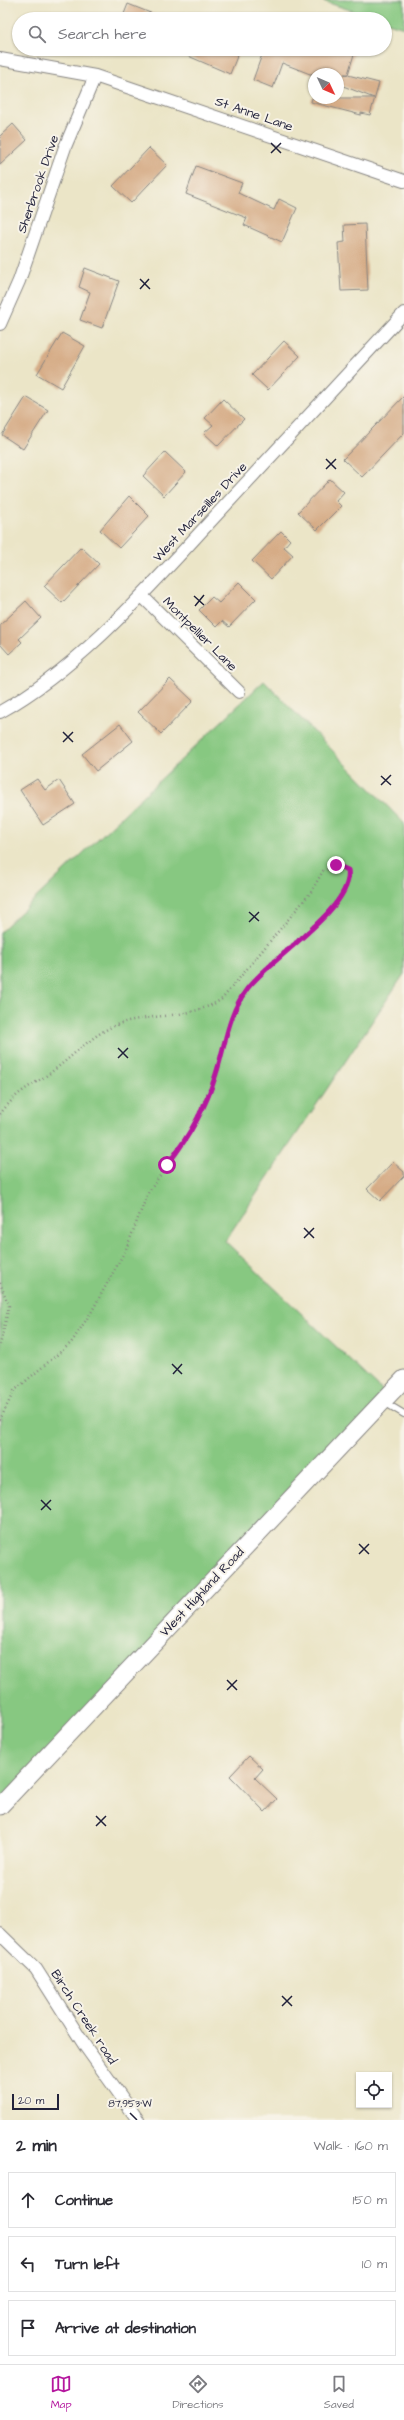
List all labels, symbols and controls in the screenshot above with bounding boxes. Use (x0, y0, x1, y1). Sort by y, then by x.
search box (12, 12, 392, 56)
icon: search (26, 23, 48, 45)
text: Search here (58, 24, 147, 45)
north arrow (308, 68, 344, 104)
street label: St Anne Lane (213, 92, 295, 136)
street label: Sherbrook Drive (13, 133, 63, 235)
street label: West Marseilles Drive (149, 458, 251, 566)
street label: Montpellier Lane (159, 593, 241, 675)
route end (327, 856, 345, 874)
route start (158, 1156, 176, 1174)
street label: West Highland Road (156, 1543, 249, 1641)
street label: Birch Creek road (47, 1966, 122, 2068)
map controls (356, 2072, 392, 2108)
button: locate (356, 2072, 392, 2108)
scale bar (12, 2092, 59, 2111)
text: 20 m (18, 2093, 44, 2108)
text: 87.953°W (108, 2097, 152, 2111)
text: 2 min (16, 2134, 57, 2158)
text: Walk · 160 m (314, 2137, 388, 2155)
icon: ahead (17, 2189, 39, 2211)
text: Continue (55, 2190, 113, 2211)
text: 150 m (353, 2191, 387, 2209)
icon: left (17, 2253, 39, 2275)
text: Turn left (55, 2254, 119, 2275)
text: 10 m (362, 2255, 387, 2273)
icon: arrive (17, 2317, 39, 2339)
text: Arrive at destination (55, 2318, 196, 2339)
tab: Map (50, 2373, 72, 2412)
tab: Directions (172, 2373, 224, 2412)
tab: Saved (324, 2373, 354, 2412)

